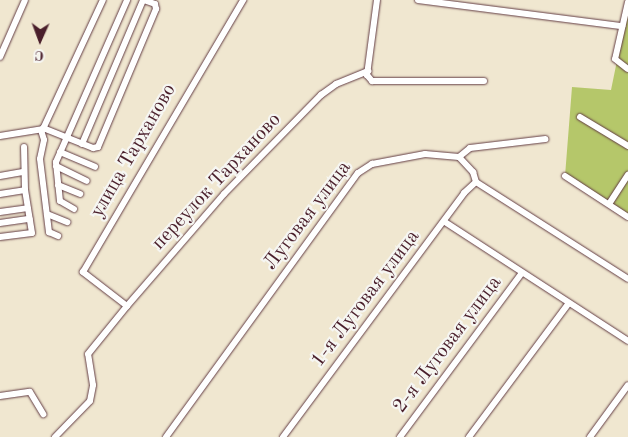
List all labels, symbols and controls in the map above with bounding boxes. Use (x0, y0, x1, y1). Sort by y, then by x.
north arrow (15, 15, 65, 65)
text: С (35, 48, 44, 62)
street label: улица Тарханово (86, 80, 182, 222)
street label: переулок Тарханово (147, 109, 287, 255)
street label: Луговая улица (259, 157, 357, 275)
street label: 1-я Луговая улица (307, 226, 425, 372)
street label: 2-я Луговая улица (389, 272, 507, 418)

